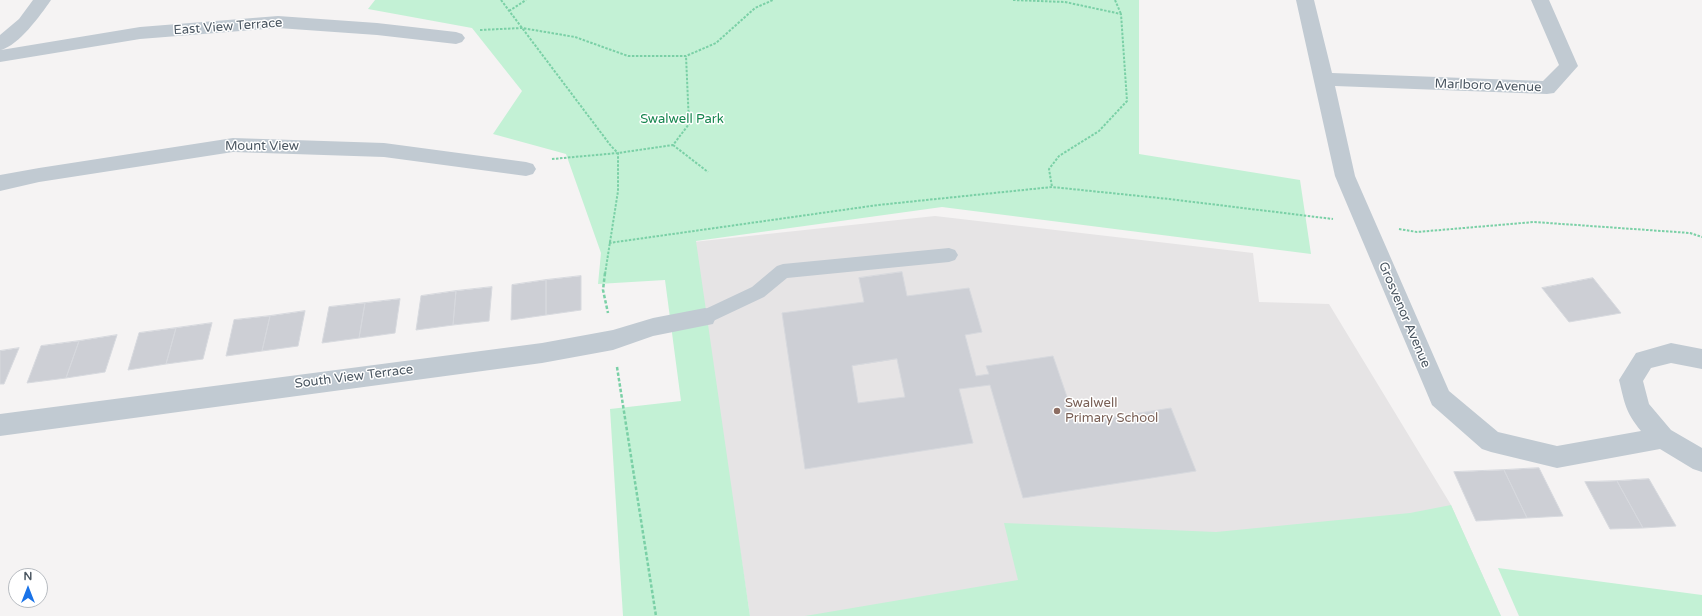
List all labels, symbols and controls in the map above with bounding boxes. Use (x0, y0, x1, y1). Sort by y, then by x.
street label: East View Terrace (173, 15, 283, 39)
street label: Marlboro Avenue (1434, 76, 1542, 96)
park label: Swalwell Park (640, 112, 724, 128)
street label: Mount View (225, 139, 299, 155)
street label: Grosvenor Avenue (1375, 260, 1433, 370)
street label: South View Terrace (294, 362, 414, 392)
place label: Swalwell Primary School (1065, 396, 1158, 427)
marker: Swalwell Primary School (1052, 406, 1062, 416)
north arrow (8, 568, 48, 608)
text: N (24, 570, 32, 583)

